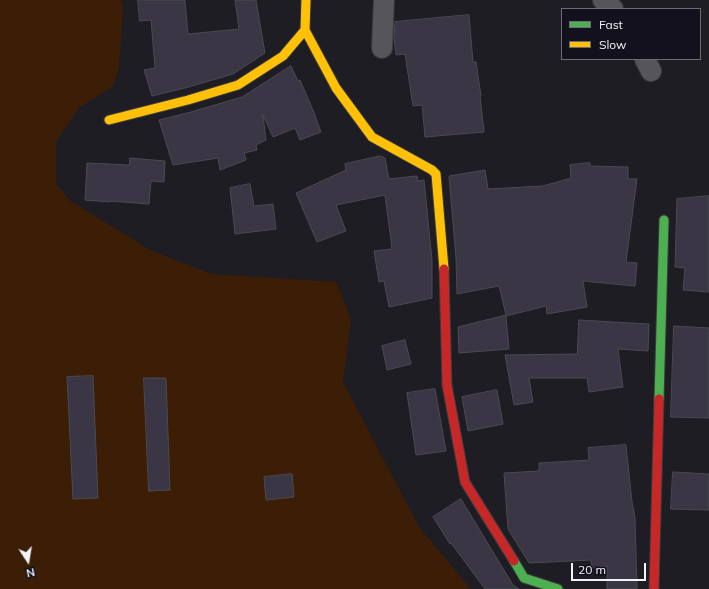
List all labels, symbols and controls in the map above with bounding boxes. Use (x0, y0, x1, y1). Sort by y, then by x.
legend (561, 8, 701, 60)
text: Fast (599, 17, 623, 32)
text: Slow (599, 37, 627, 52)
north arrow (8, 541, 48, 581)
scale bar (573, 555, 648, 581)
text: 20 m (578, 562, 606, 577)
text: N (25, 565, 36, 580)

